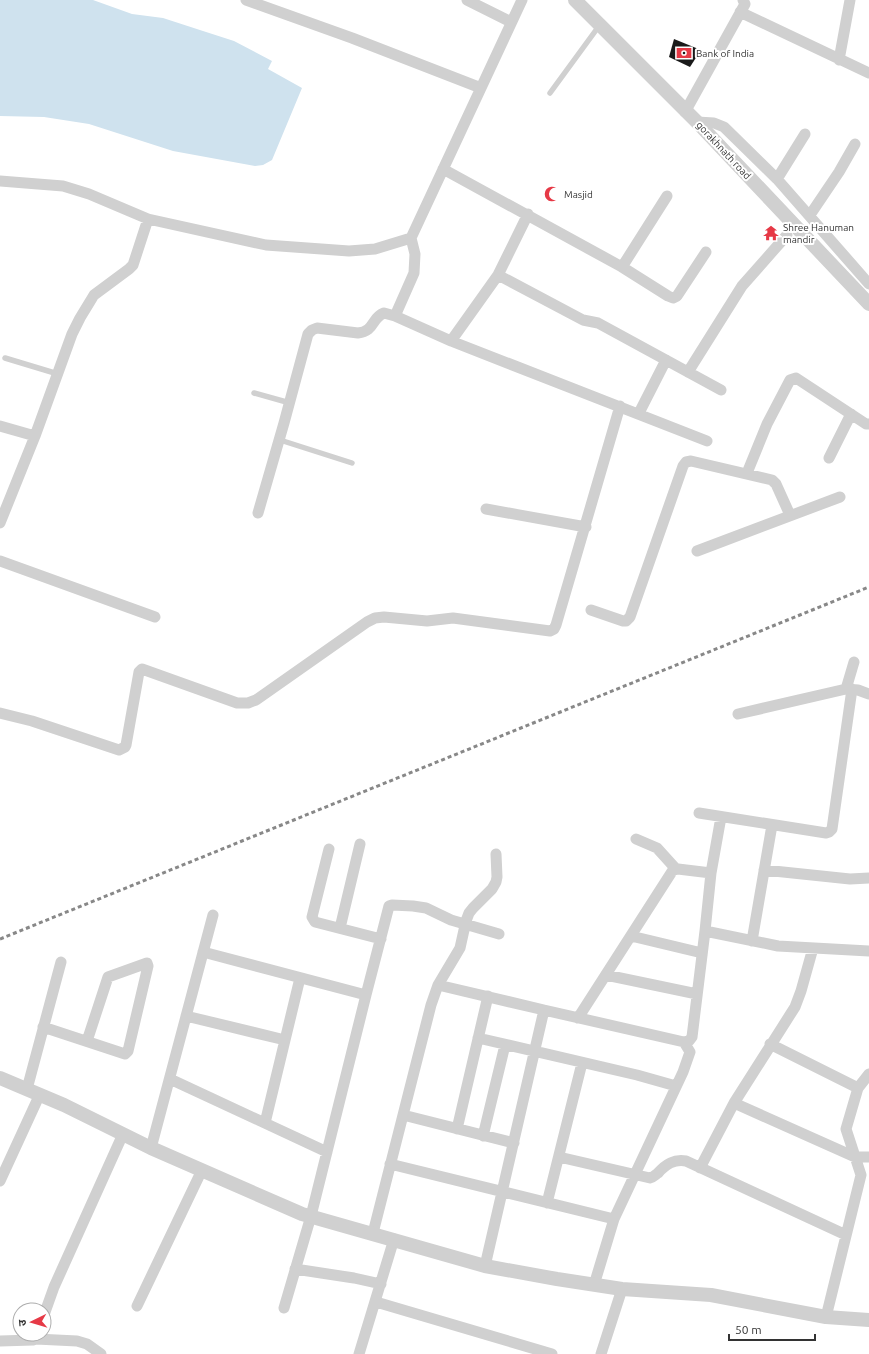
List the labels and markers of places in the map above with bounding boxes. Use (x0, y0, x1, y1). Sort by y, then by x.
bank icon: Bank of India (675, 44, 693, 62)
place label: Bank of India (696, 48, 754, 59)
mosque icon: Masjid (543, 185, 561, 203)
place label: Masjid (564, 189, 593, 200)
place label: Shree Hanuman mandir (783, 222, 854, 245)
temple icon: Shree Hanuman mandir (762, 224, 780, 242)

